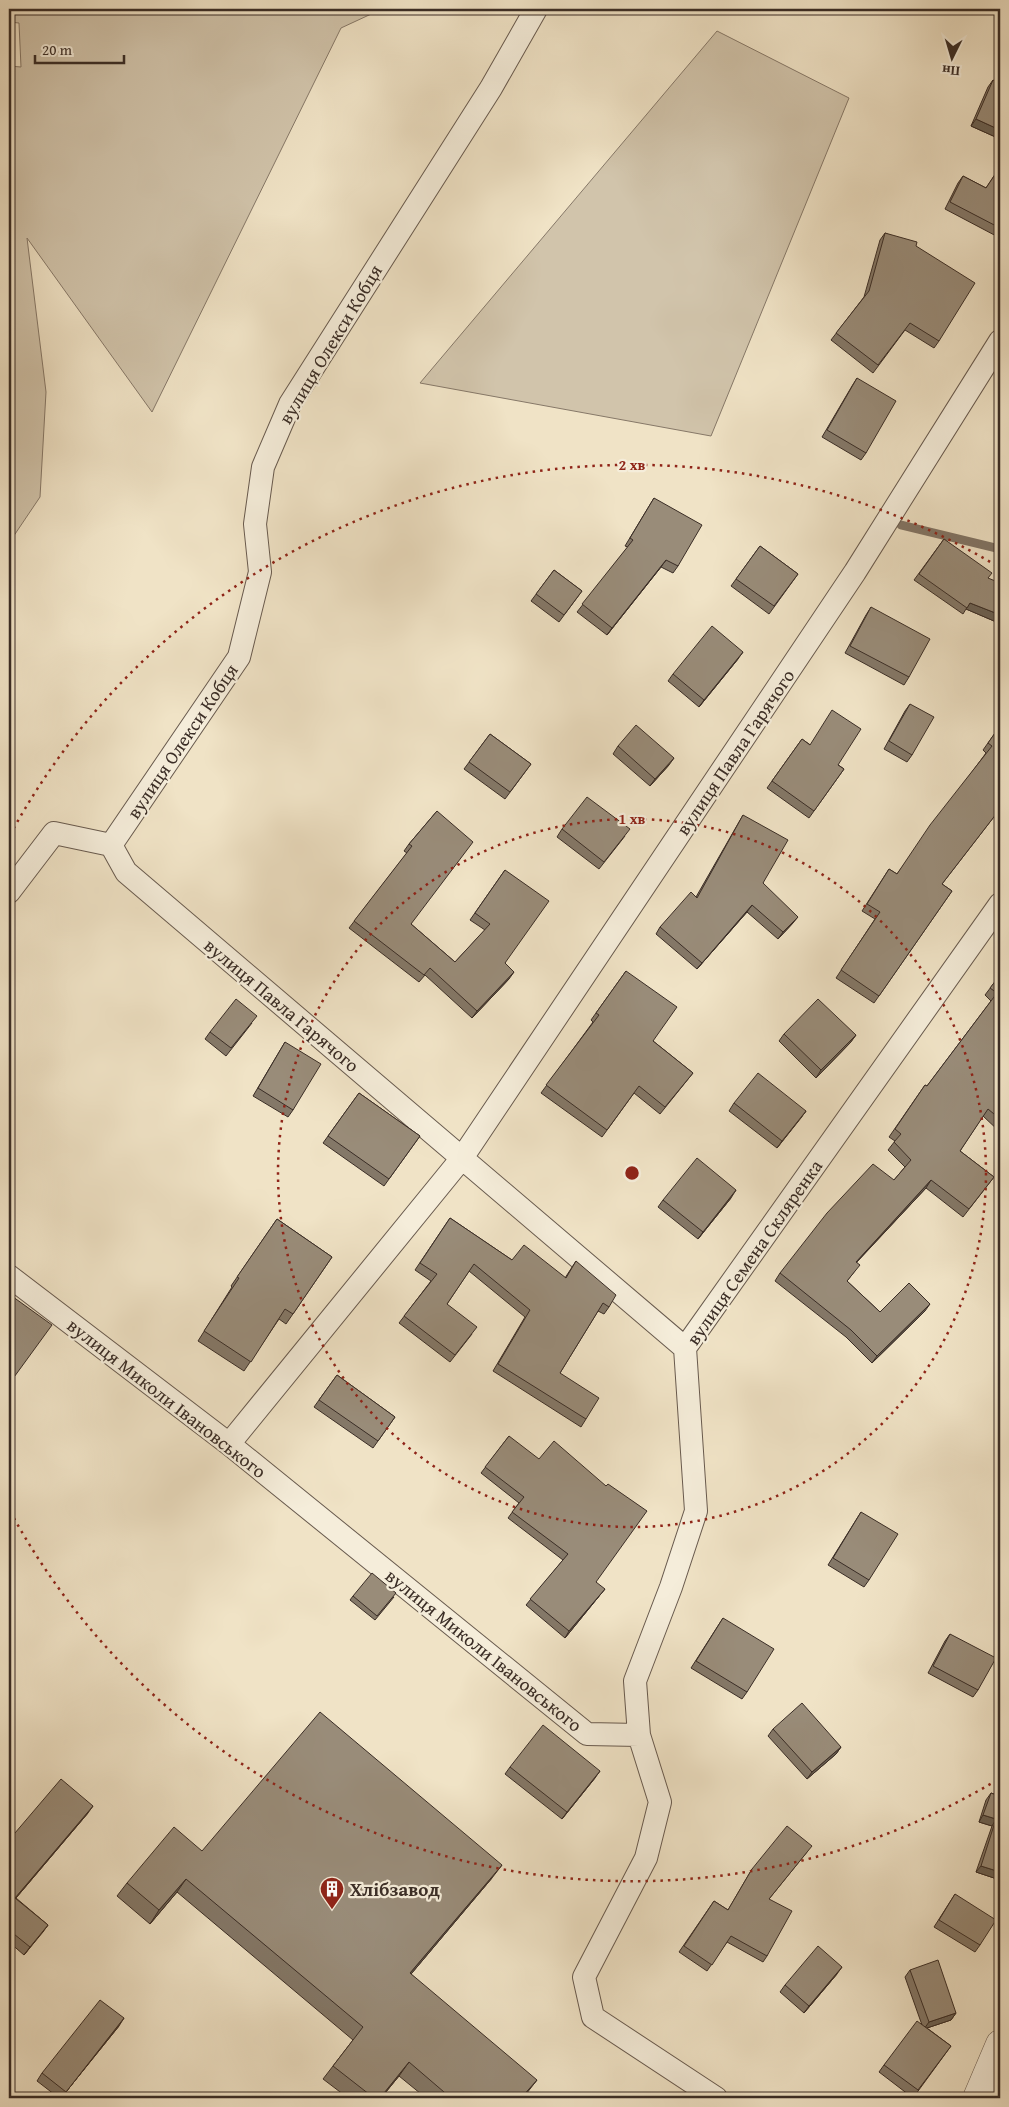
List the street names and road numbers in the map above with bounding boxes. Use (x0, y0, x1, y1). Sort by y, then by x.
street label: вулиця Олекси Кобця (271, 259, 389, 429)
street label: вулиця Олекси Кобця (120, 658, 245, 824)
street label: вулиця Павла Гарячого (669, 663, 801, 841)
street label: вулиця Павла Гарячого (198, 932, 366, 1078)
street label: вулиця Семена Скляренка (679, 1154, 829, 1350)
street label: вулиця Миколи Івановського (61, 1311, 273, 1485)
street label: вулиця Миколи Івановського (380, 1562, 588, 1738)

